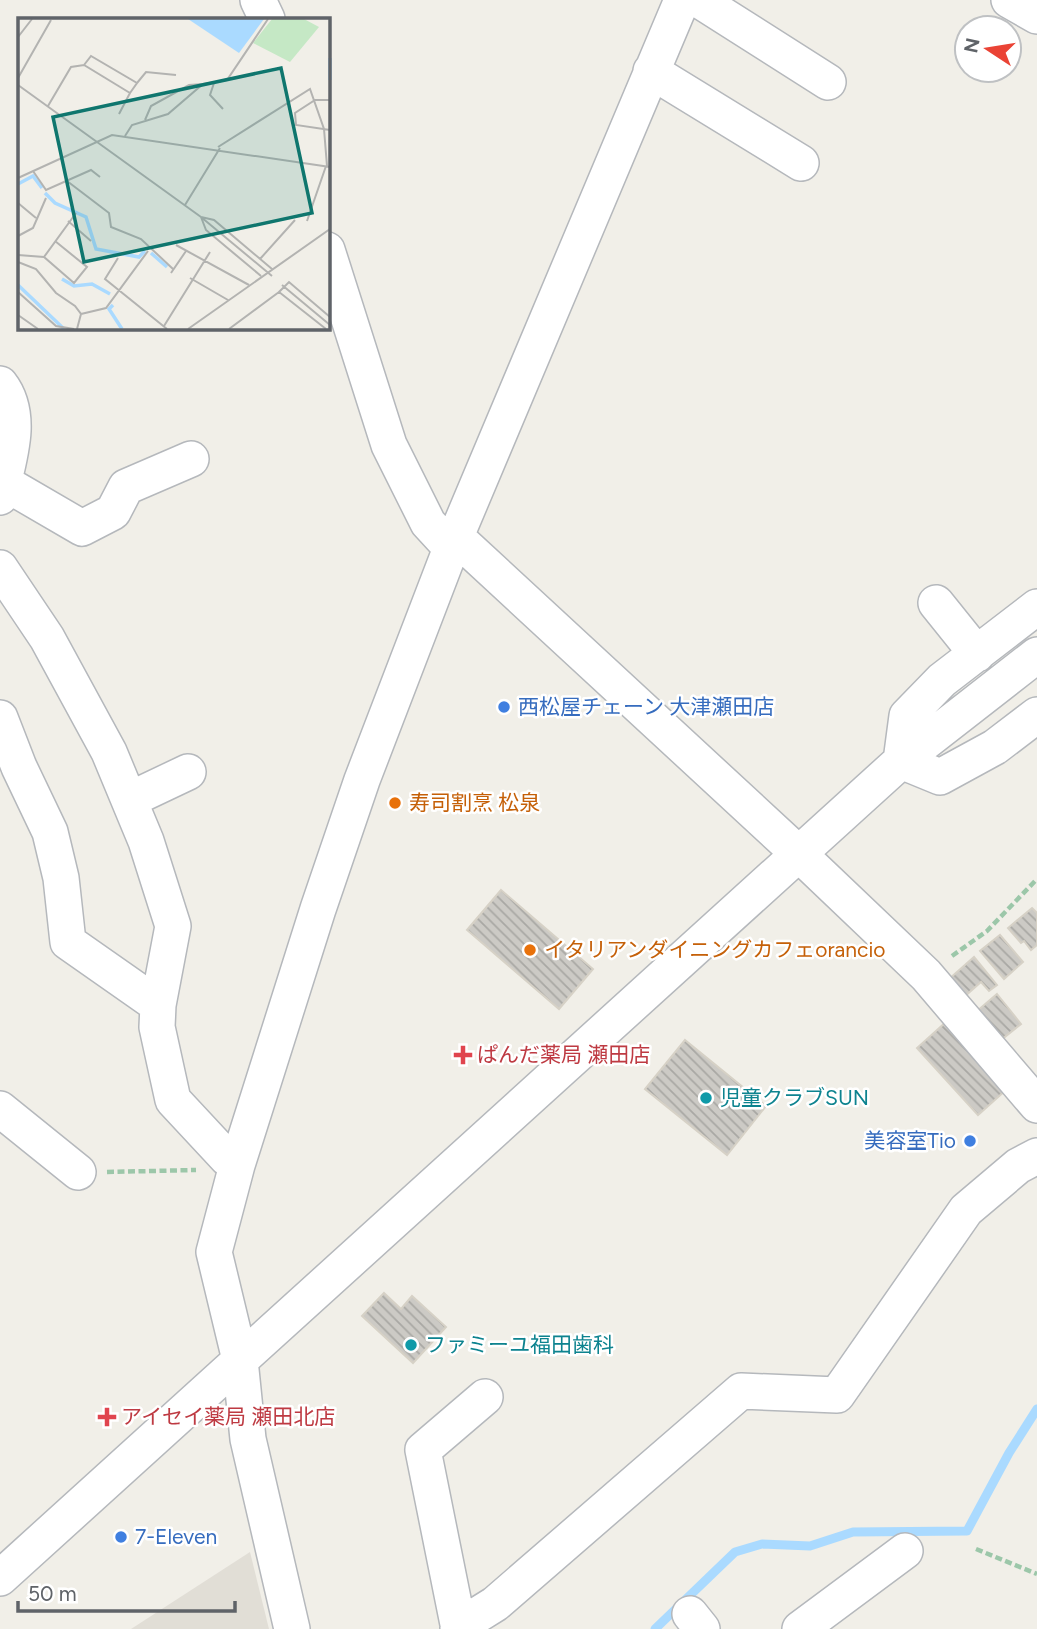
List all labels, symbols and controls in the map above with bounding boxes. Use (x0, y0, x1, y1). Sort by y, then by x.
north arrow (953, 14, 1023, 84)
inset map (18, 18, 329, 329)
text: N (959, 36, 985, 55)
place label: 西松屋チェーン 大津瀬田店 (518, 694, 774, 719)
marker: 西松屋チェーン 大津瀬田店 (496, 699, 512, 715)
place label: 寿司割烹 松泉 (409, 790, 540, 815)
marker: 寿司割烹 松泉 (387, 795, 403, 811)
place label: イタリアンダイニングカフェorancio (544, 937, 885, 962)
marker: イタリアンダイニングカフェorancio (522, 942, 538, 958)
place label: ぱんだ薬局 瀬田店 (477, 1042, 650, 1067)
marker: ぱんだ薬局 瀬田店 (455, 1047, 471, 1063)
place label: 児童クラブSUN (720, 1085, 869, 1110)
marker: 児童クラブSUN (698, 1090, 714, 1106)
place label: 美容室Tio (864, 1128, 956, 1153)
marker: 美容室Tio (962, 1133, 978, 1149)
place label: ファミーユ福田歯科 (425, 1332, 614, 1357)
marker: ファミーユ福田歯科 (403, 1337, 419, 1353)
place label: アイセイ薬局 瀬田北店 (121, 1404, 335, 1429)
marker: アイセイ薬局 瀬田北店 (99, 1409, 115, 1425)
place label: 7-Eleven (135, 1524, 217, 1549)
marker: 7-Eleven (113, 1529, 129, 1545)
scale bar (18, 1570, 234, 1614)
text: 50 m (28, 1581, 77, 1606)

